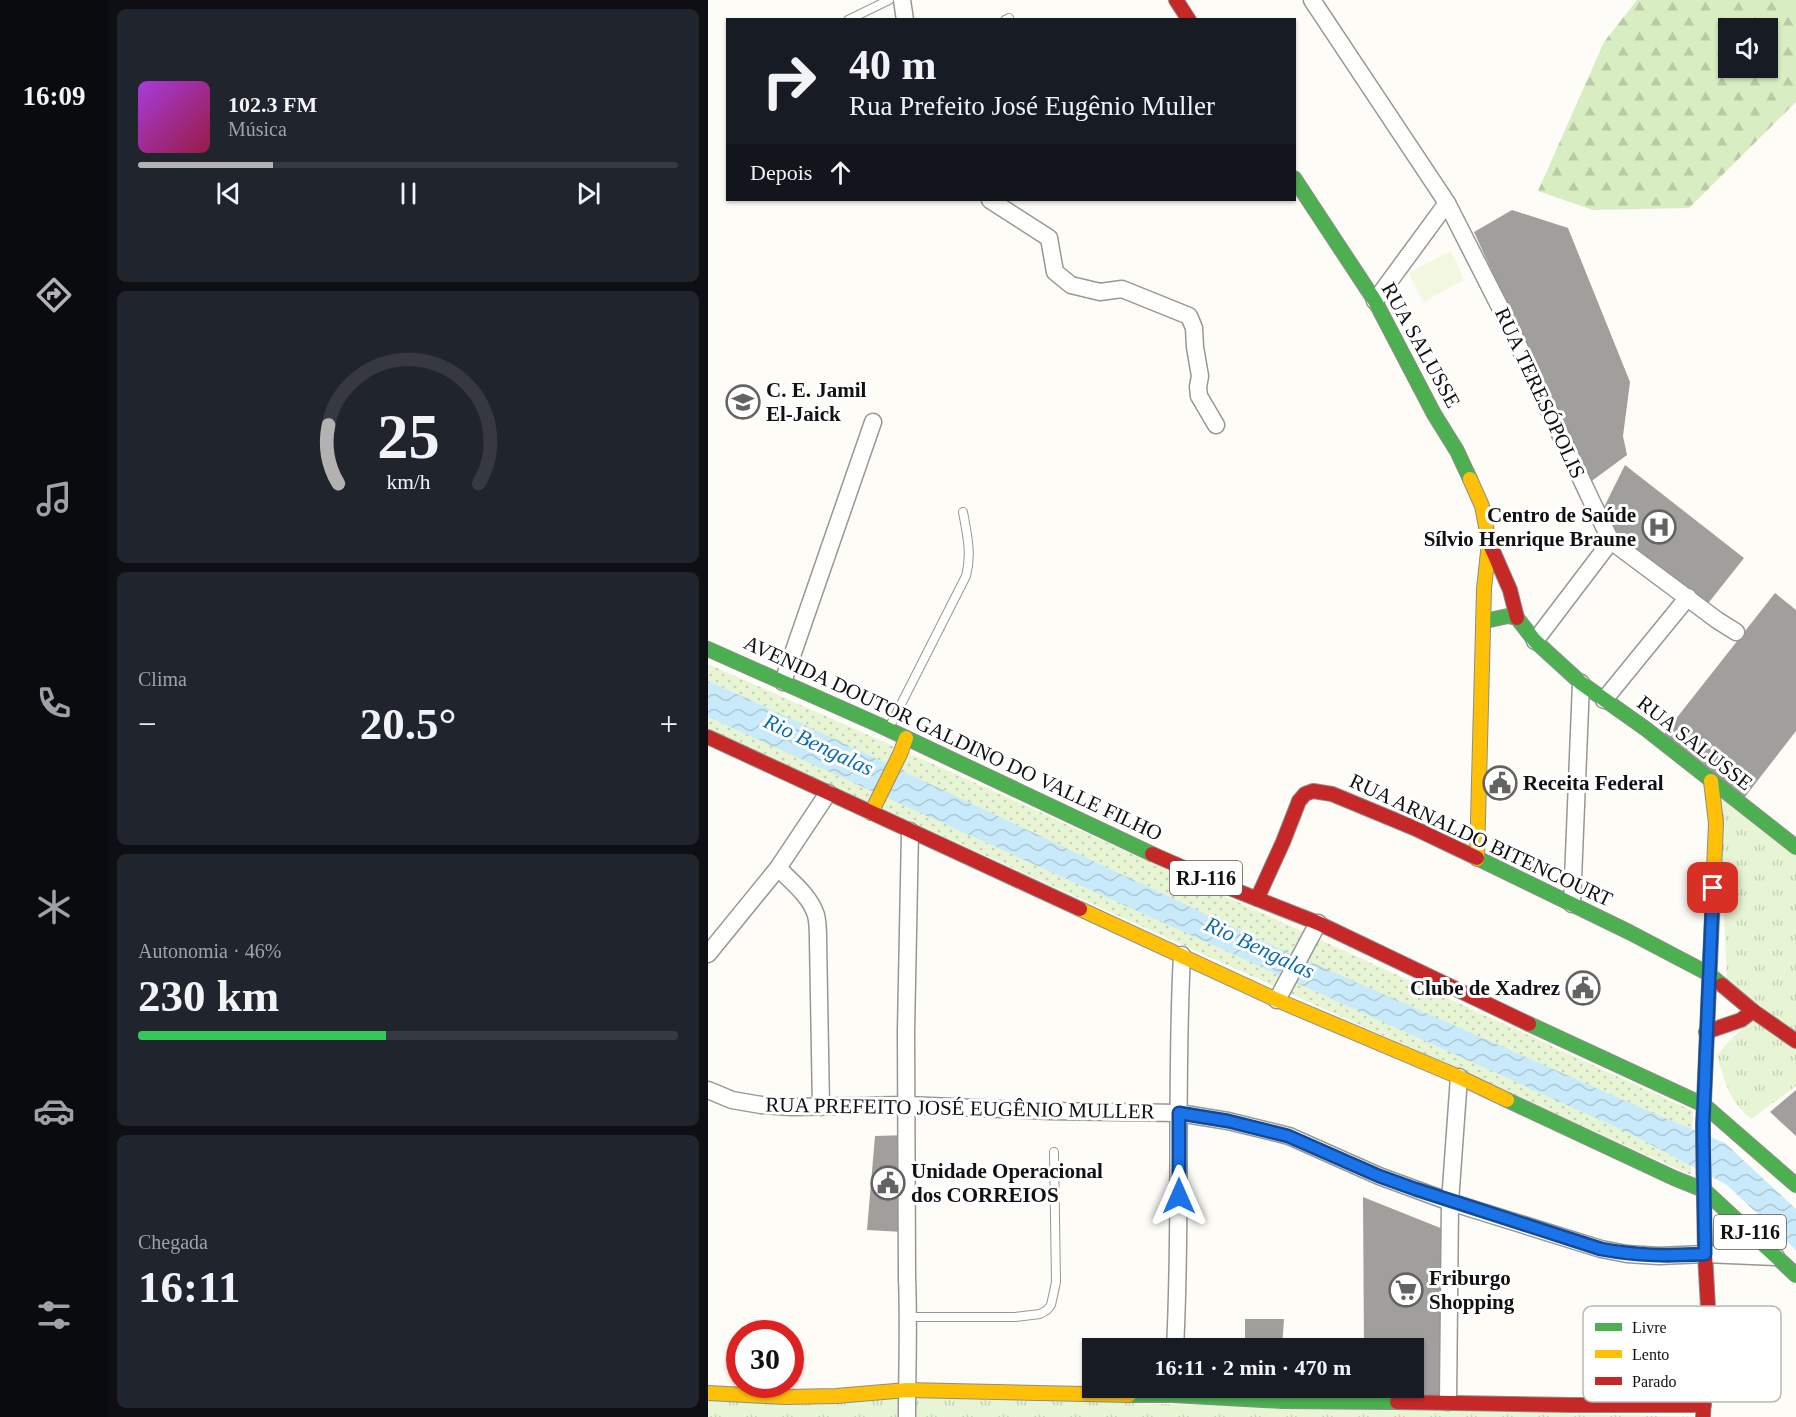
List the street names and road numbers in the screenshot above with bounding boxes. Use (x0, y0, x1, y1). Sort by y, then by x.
street label: RUA SALUSSE (1377, 278, 1465, 412)
street label: RUA TERESÓPOLIS (1490, 304, 1590, 482)
street label: AVENIDA DOUTOR GALDINO DO VALLE FILHO (740, 630, 1166, 846)
street label: RUA SALUSSE (1633, 691, 1757, 795)
street label: RUA ARNALDO BITENCOURT (1346, 768, 1616, 912)
road number: RJ-116 (1170, 861, 1242, 895)
street label: RUA PREFEITO JOSÉ EUGÊNIO MULLER (765, 1093, 1155, 1123)
road number: RJ-116 (1714, 1215, 1786, 1249)

